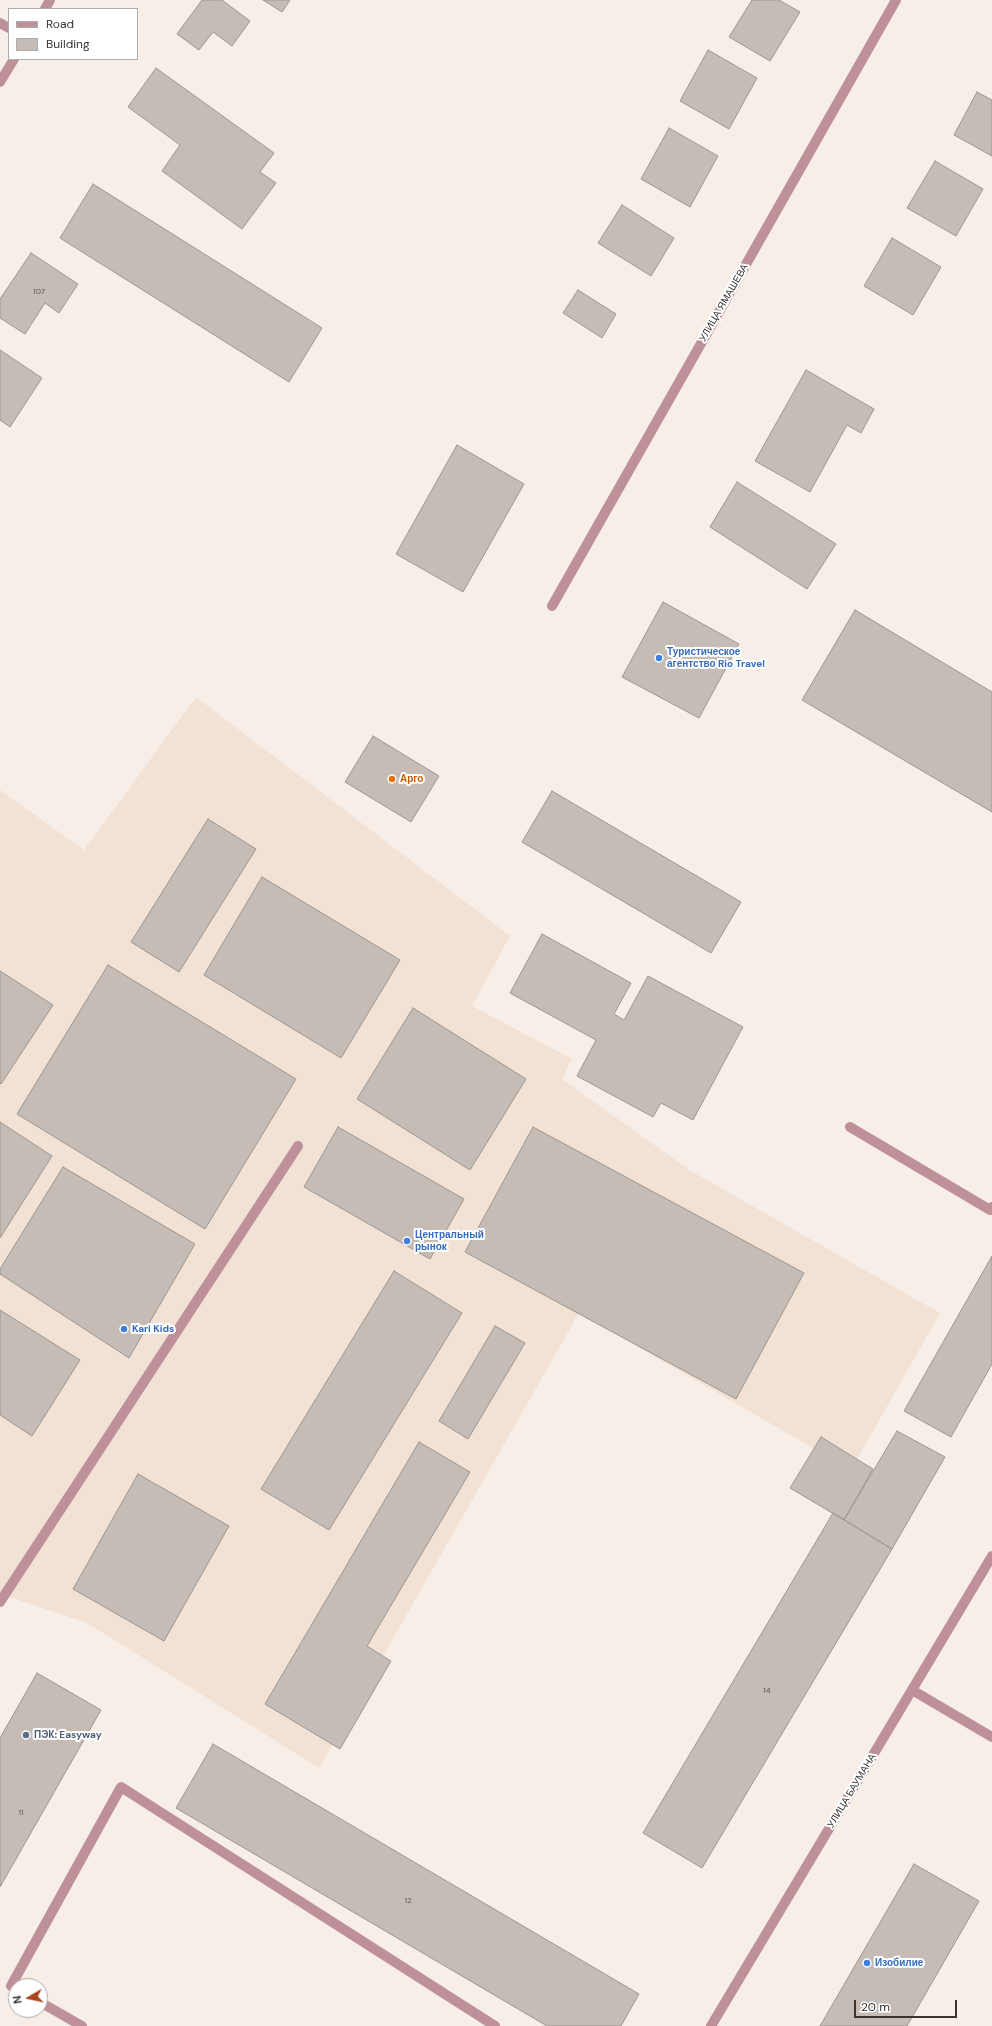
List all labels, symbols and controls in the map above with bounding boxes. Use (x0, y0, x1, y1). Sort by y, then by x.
legend (8, 8, 138, 60)
text: Road (46, 16, 74, 32)
text: Building (46, 36, 90, 52)
street label: УЛИЦА ЯМАШЕВА (697, 262, 751, 344)
house number: 107 (33, 287, 45, 297)
place label: Туристическое агентство Rio Travel (667, 646, 765, 670)
marker: Туристическое агентство Rio Travel (654, 653, 664, 663)
place label: Арго (400, 773, 423, 785)
marker: Арго (387, 774, 397, 784)
place label: Центральный рынок (415, 1229, 484, 1252)
marker: Центральный рынок (402, 1236, 412, 1246)
place label: Kari Kids (132, 1323, 174, 1335)
marker: Kari Kids (119, 1324, 129, 1334)
house number: 14 (763, 1686, 771, 1696)
place label: ПЭК: Easyway (34, 1729, 102, 1741)
marker: ПЭК: Easyway (21, 1730, 31, 1740)
street label: УЛИЦА БАУМАНА (825, 1752, 879, 1830)
house number: 11 (19, 1808, 23, 1818)
house number: 12 (404, 1896, 412, 1906)
place label: Изобилие (875, 1957, 923, 1969)
marker: Изобилие (862, 1958, 872, 1968)
north arrow (8, 1978, 48, 2018)
scale bar (856, 1992, 959, 2018)
text: N (10, 1995, 25, 2005)
text: 20 m (861, 1999, 890, 2015)

